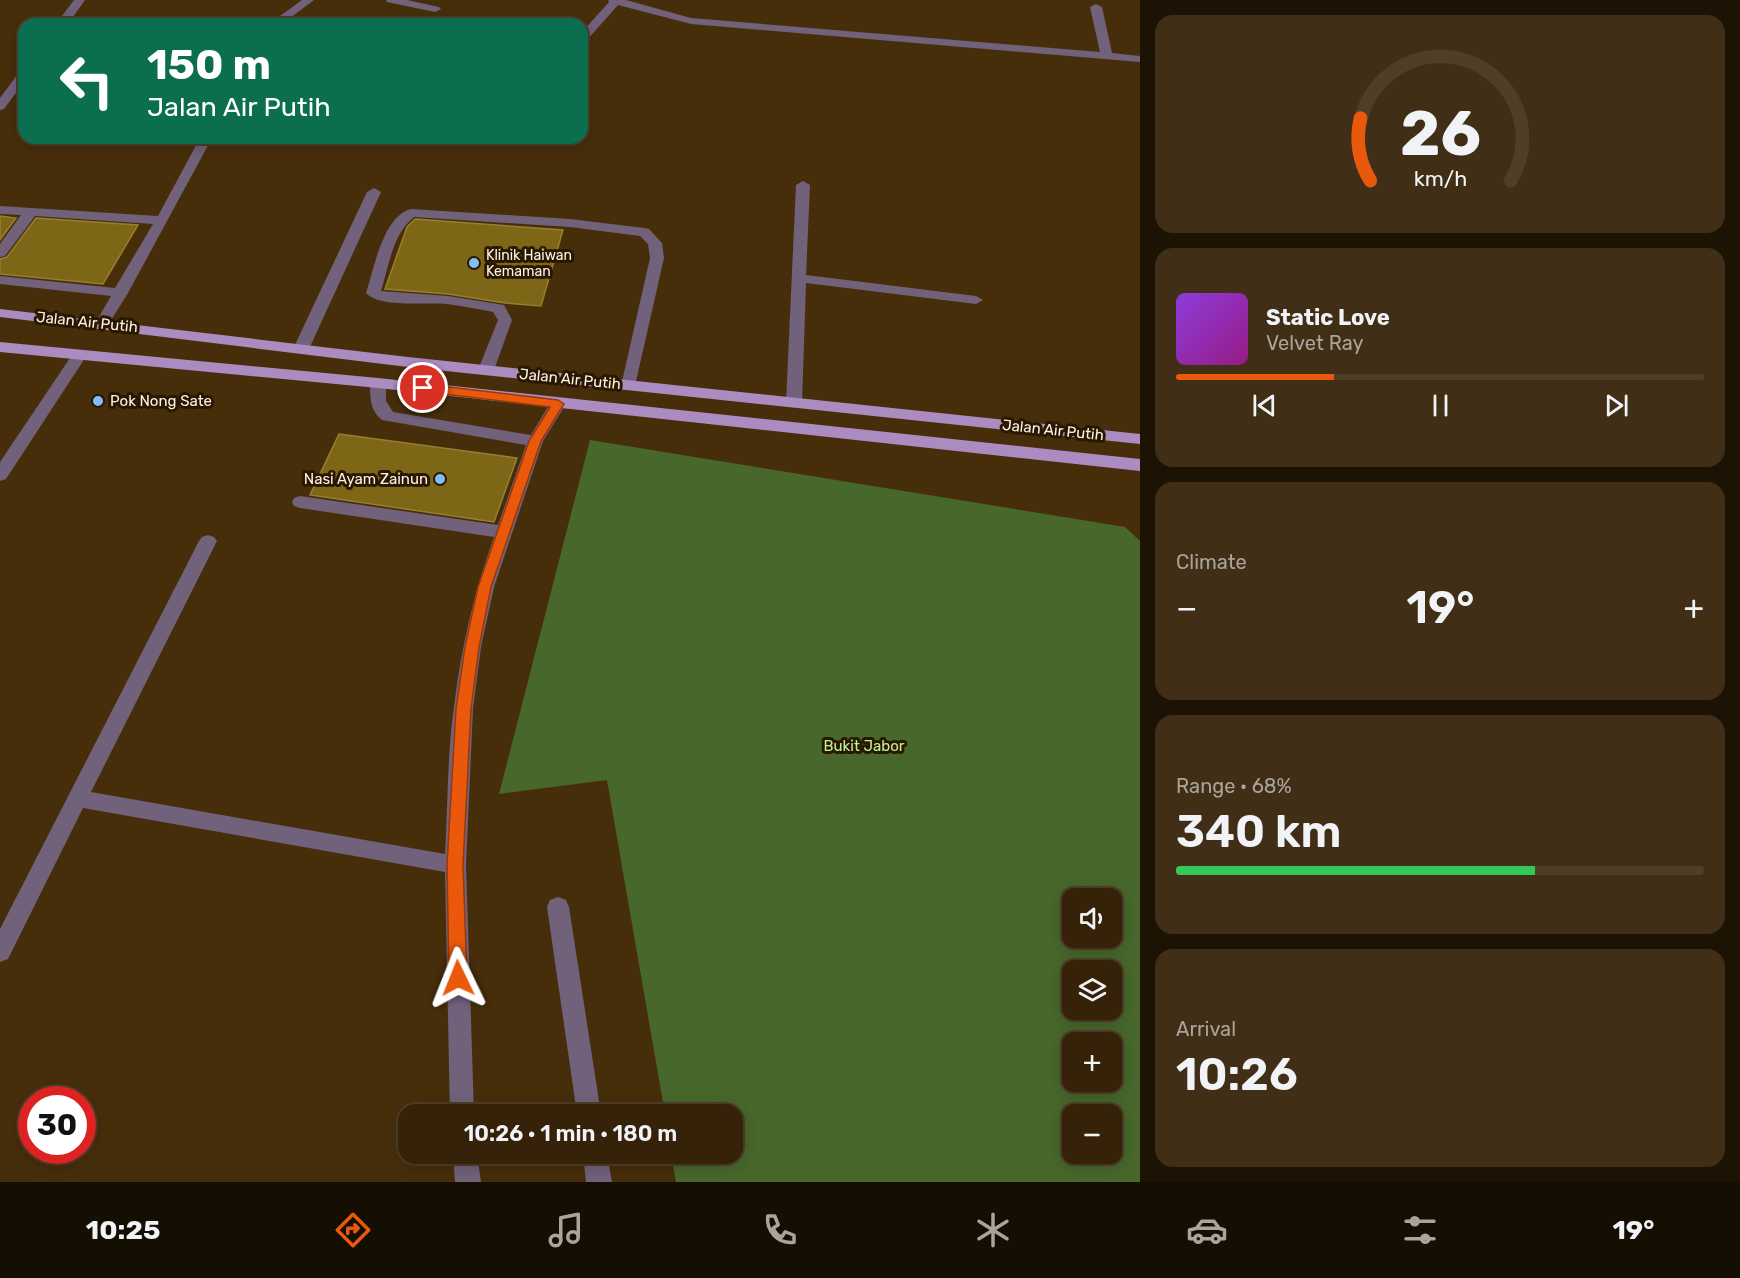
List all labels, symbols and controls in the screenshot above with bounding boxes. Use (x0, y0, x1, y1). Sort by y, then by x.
text: 150 m (147, 40, 271, 90)
icon: left (48, 42, 126, 120)
text: Jalan Air Putih (147, 91, 331, 123)
text: 26 (1399, 97, 1481, 171)
text: km/h (1413, 167, 1467, 192)
place label: Klinik Haiwan Kemaman (486, 247, 572, 280)
marker: Klinik Haiwan Kemaman (467, 256, 481, 270)
text: Static Love (1266, 304, 1390, 331)
street label: Jalan Air Putih (35, 308, 139, 336)
text: Velvet Ray (1266, 331, 1364, 355)
pin (397, 362, 448, 413)
street label: Jalan Air Putih (518, 365, 622, 393)
icon: arrive (406, 371, 439, 404)
icon: previous (1248, 389, 1281, 422)
icon: pause (1424, 389, 1457, 422)
icon: next (1600, 389, 1633, 422)
place label: Pok Nong Sate (110, 392, 212, 410)
marker: Pok Nong Sate (91, 394, 105, 408)
street label: Jalan Air Putih (1001, 416, 1105, 444)
place label: Nasi Ayam Zainun (304, 470, 428, 488)
marker: Nasi Ayam Zainun (433, 472, 447, 486)
text: Climate (1176, 550, 1247, 574)
text: 19° (1406, 581, 1474, 634)
text: − (1176, 588, 1197, 627)
text: + (1683, 588, 1704, 627)
park label: Bukit Jabor (824, 737, 905, 755)
text: Range · 68% (1176, 774, 1292, 798)
text: 340 km (1176, 805, 1341, 858)
map controls (1062, 888, 1122, 1164)
button: sound (1062, 888, 1122, 948)
position arrow (426, 946, 490, 1010)
button: layers (1062, 960, 1122, 1020)
text: Arrival (1176, 1017, 1236, 1041)
button: + (1062, 1032, 1122, 1092)
text: 10:26 (1176, 1048, 1298, 1101)
speed limit sign: 30 (18, 1086, 96, 1164)
button: − (1062, 1104, 1122, 1164)
text: 10:26 · 1 min · 180 m (464, 1120, 677, 1147)
icon: directions (332, 1209, 374, 1251)
icon: music (545, 1209, 587, 1251)
icon: phone (759, 1209, 801, 1251)
icon: climate (972, 1209, 1014, 1251)
icon: car (1186, 1209, 1228, 1251)
icon: filters (1399, 1209, 1441, 1251)
text: 10:25 (86, 1214, 160, 1246)
text: 19° (1612, 1214, 1654, 1246)

